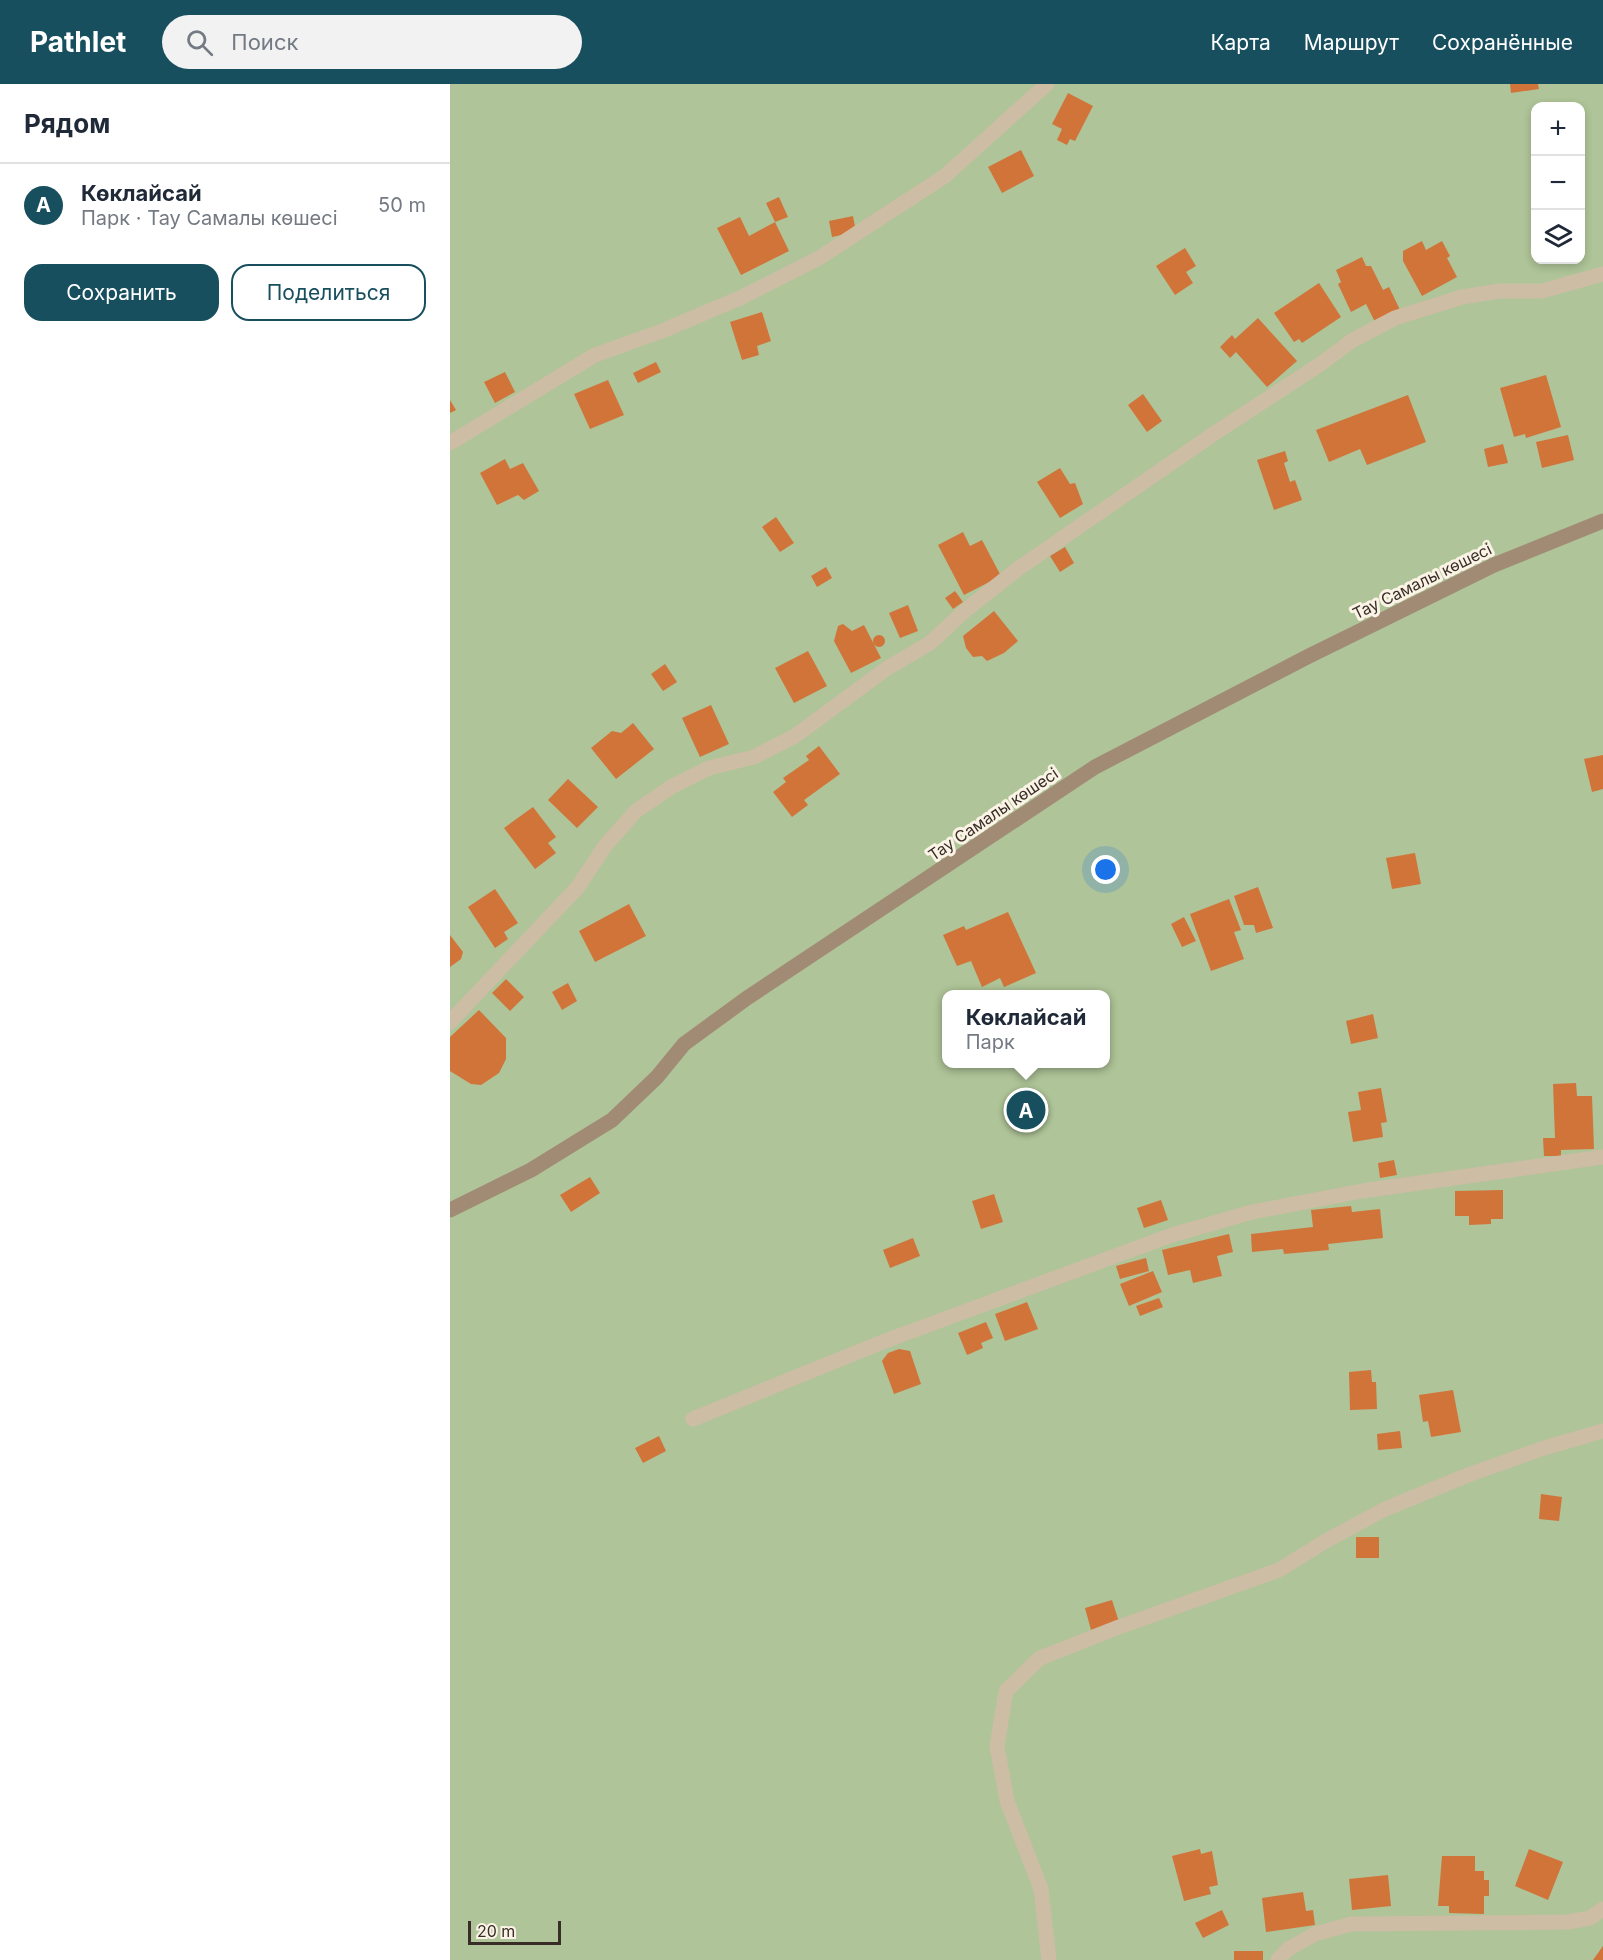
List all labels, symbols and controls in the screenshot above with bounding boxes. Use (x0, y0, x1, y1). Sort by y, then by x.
search box (162, 15, 582, 69)
text: Pathlet (30, 25, 126, 59)
icon: search (183, 26, 216, 59)
text: Поиск (231, 29, 298, 55)
text: Карта (1210, 30, 1271, 55)
text: Маршрут (1304, 30, 1399, 55)
text: Сохранённые (1432, 30, 1573, 55)
map controls (1531, 102, 1585, 264)
button: + (1531, 102, 1585, 156)
text: Рядом (24, 108, 110, 139)
button: − (1531, 156, 1585, 210)
text: Көклайсай (81, 180, 202, 206)
text: A (36, 193, 51, 217)
text: 50 m (378, 193, 426, 217)
text: Парк · Тау Самалы көшесі (81, 206, 338, 230)
button: layers (1531, 210, 1585, 264)
button: Сохранить (24, 264, 219, 321)
button: Поделиться (231, 264, 426, 321)
street label: Тау Самалы көшесі (1349, 539, 1495, 623)
street label: Тау Самалы көшесі (924, 763, 1062, 865)
your location (1091, 855, 1120, 884)
popup (942, 990, 1110, 1068)
text: Көклайсай (966, 1004, 1086, 1030)
text: Парк (966, 1030, 1015, 1054)
pin: A (1006, 1088, 1046, 1132)
scale bar (468, 1918, 561, 1946)
text: 20 m (477, 1921, 515, 1941)

